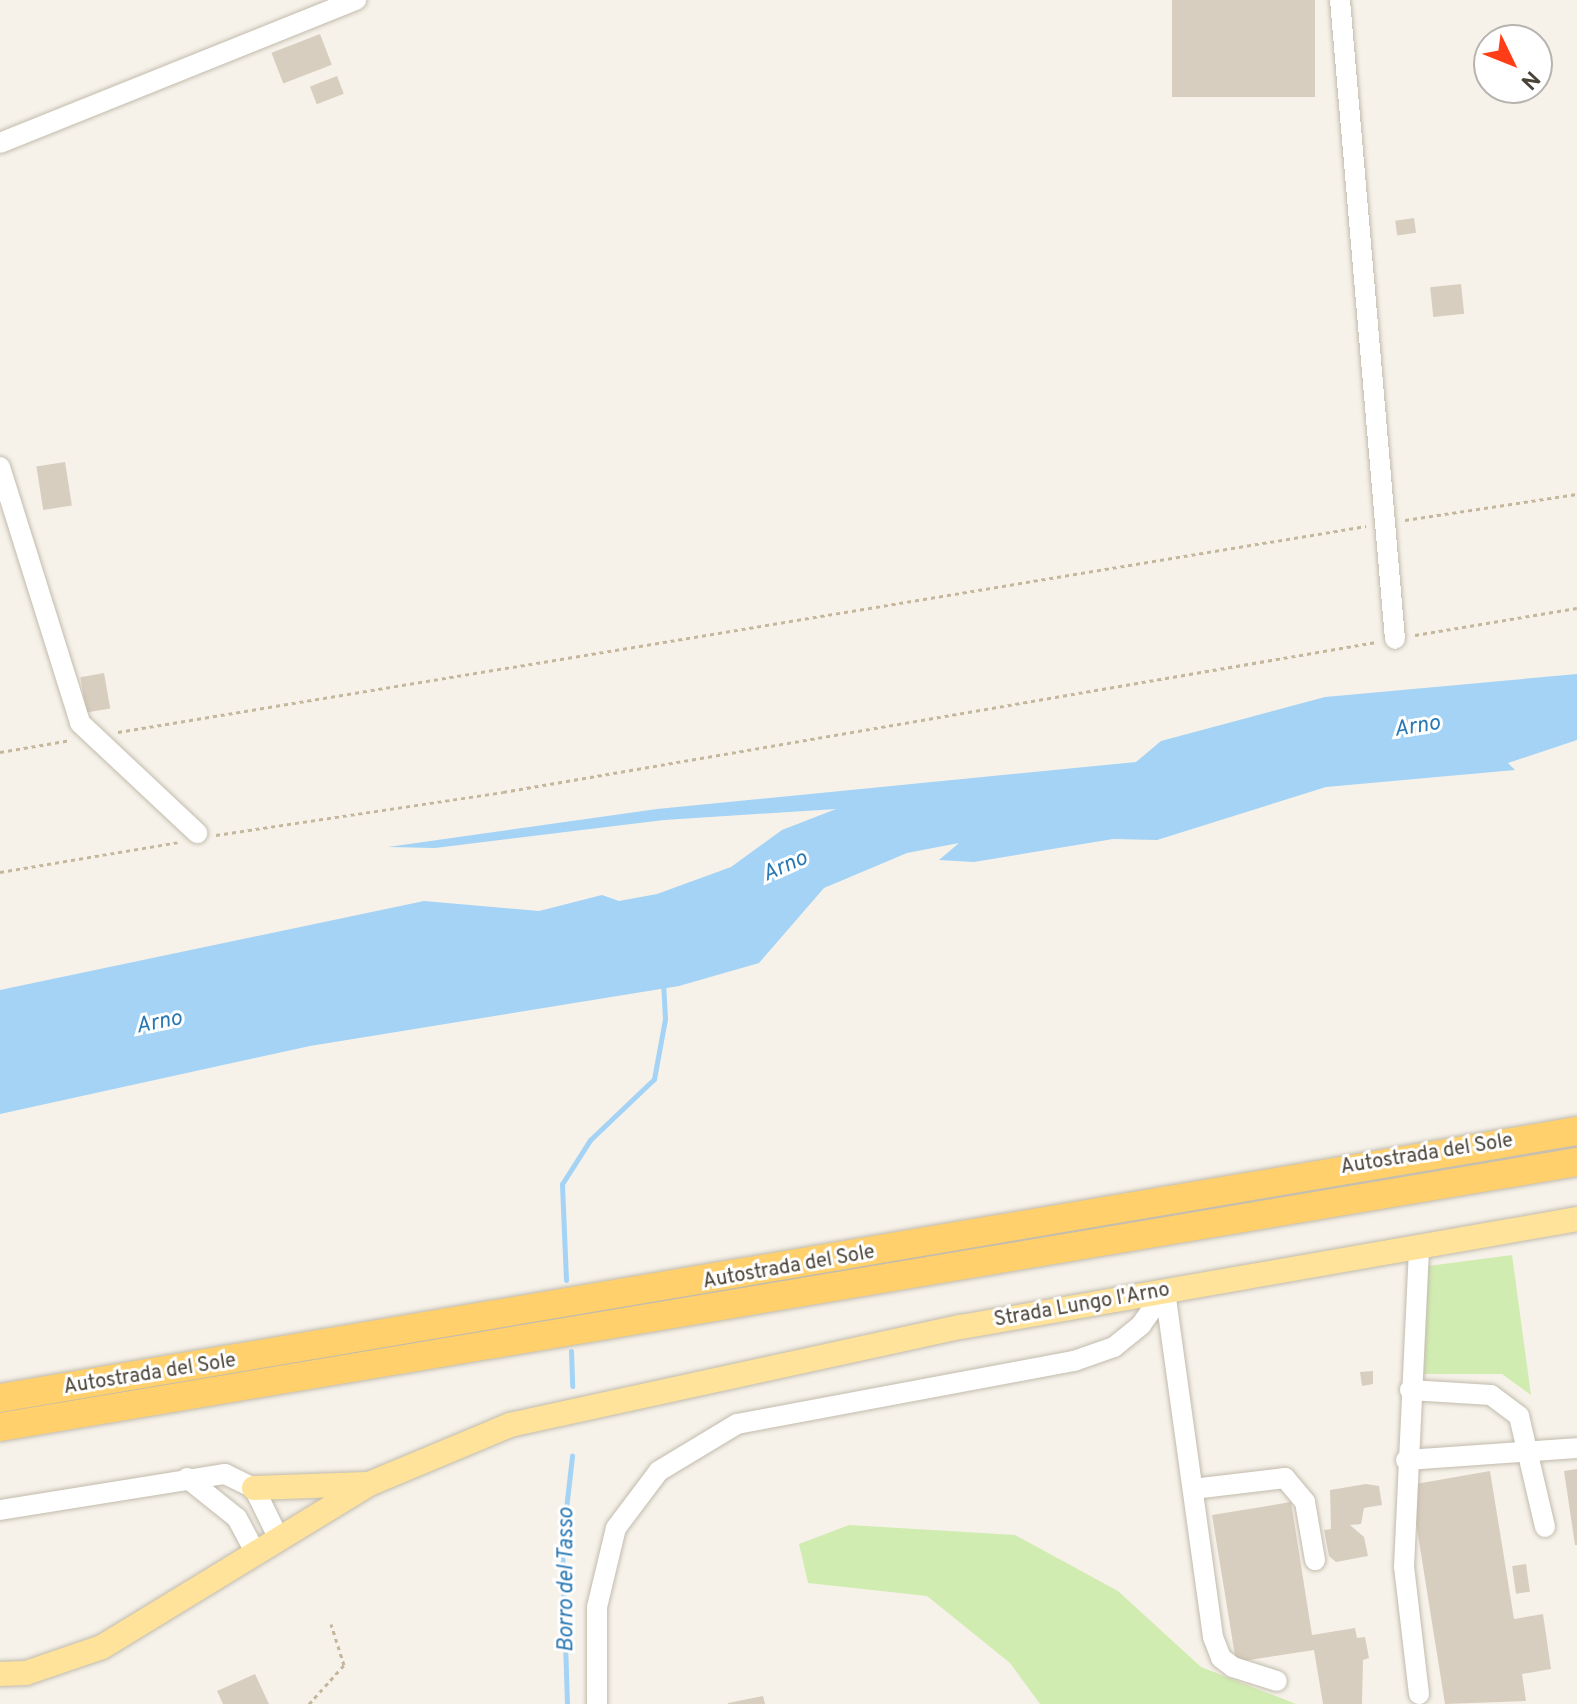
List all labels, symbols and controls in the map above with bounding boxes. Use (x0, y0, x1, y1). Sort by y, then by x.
north arrow (1473, 24, 1553, 104)
text: N (1514, 64, 1545, 94)
water label: Arno (1392, 710, 1442, 744)
water label: Arno (758, 846, 812, 888)
water label: Arno (134, 1006, 184, 1040)
street label: Autostrada del Sole (1339, 1130, 1515, 1180)
street label: Autostrada del Sole (701, 1241, 877, 1295)
street label: Strada Lungo l'Arno (992, 1279, 1172, 1333)
street label: Autostrada del Sole (62, 1350, 238, 1400)
water label: Borro del Tasso (554, 1507, 580, 1653)

